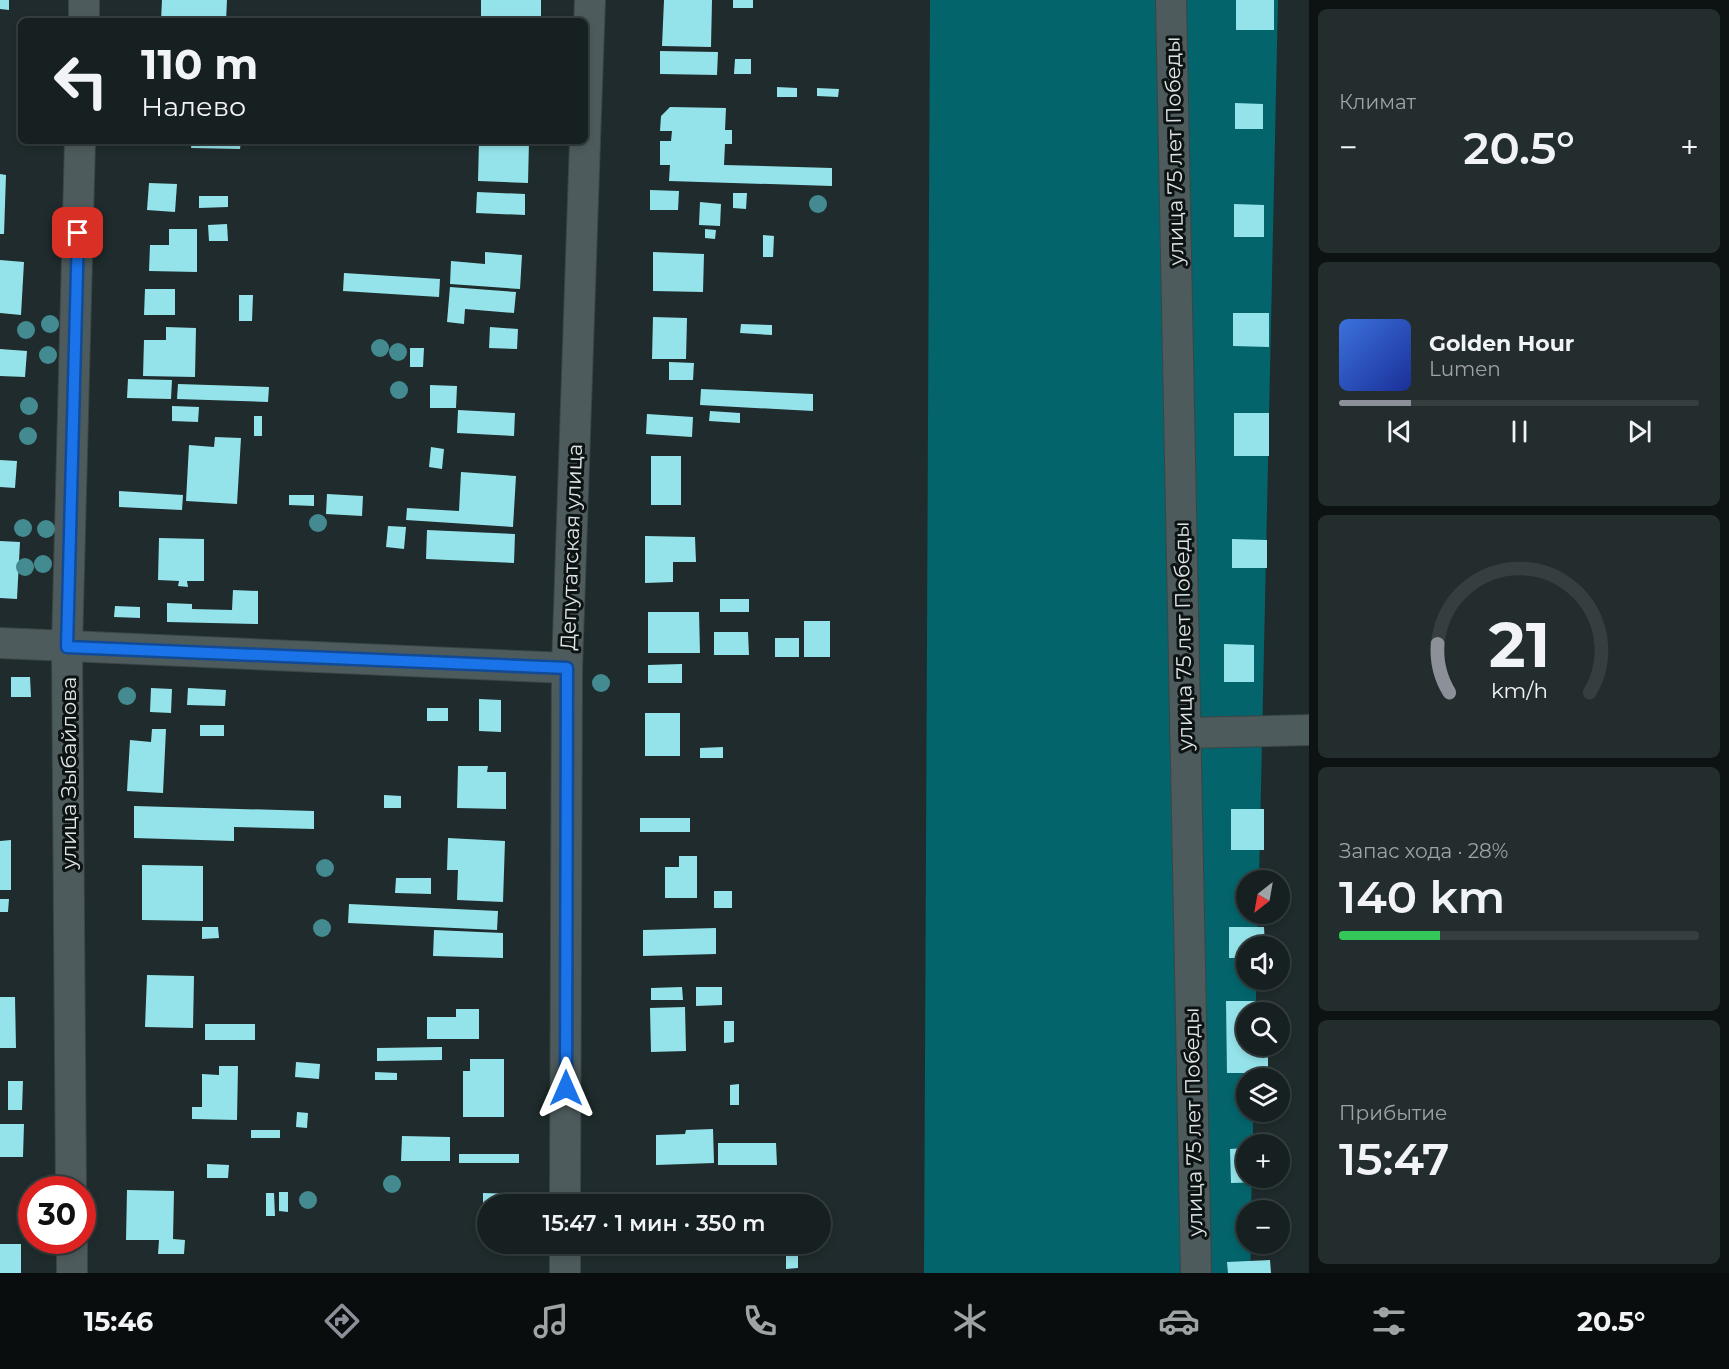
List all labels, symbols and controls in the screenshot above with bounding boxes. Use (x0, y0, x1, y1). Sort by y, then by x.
street label: улица 75 лет Победы (1160, 36, 1189, 267)
text: 110 m (141, 38, 258, 90)
icon: left (42, 42, 120, 120)
text: Налево (141, 90, 246, 123)
text: Климат (1339, 90, 1416, 114)
text: 20.5° (1463, 120, 1575, 175)
text: − (1339, 127, 1358, 167)
text: + (1680, 127, 1699, 167)
pin (52, 207, 103, 258)
icon: arrive (61, 216, 94, 249)
text: Golden Hour (1429, 330, 1574, 357)
text: Lumen (1429, 357, 1501, 381)
icon: previous (1383, 415, 1416, 448)
icon: pause (1503, 415, 1536, 448)
icon: next (1623, 415, 1656, 448)
street label: Депутатская улица (555, 443, 587, 651)
street label: улица 75 лет Победы (1169, 521, 1198, 752)
text: 21 (1488, 608, 1550, 684)
street label: улица Зыбайлова (56, 677, 81, 870)
text: km/h (1490, 678, 1548, 704)
text: Запас хода · 28% (1339, 839, 1508, 863)
text: 140 km (1339, 869, 1505, 924)
north arrow (1236, 870, 1290, 924)
map controls (1236, 870, 1290, 1254)
button: sound (1236, 936, 1290, 990)
button: search (1236, 1002, 1290, 1056)
street label: улица 75 лет Победы (1179, 1007, 1208, 1238)
position arrow (534, 1056, 598, 1120)
button: layers (1236, 1068, 1290, 1122)
text: Прибытие (1339, 1101, 1447, 1125)
text: 15:47 (1339, 1131, 1449, 1186)
button: + (1236, 1134, 1290, 1188)
speed limit sign: 30 (18, 1176, 96, 1254)
button: − (1236, 1200, 1290, 1254)
text: 15:47 · 1 мин · 350 m (543, 1210, 765, 1237)
icon: directions (321, 1300, 363, 1342)
icon: music (530, 1300, 572, 1342)
icon: phone (739, 1300, 781, 1342)
icon: climate (949, 1300, 991, 1342)
icon: car (1158, 1300, 1200, 1342)
icon: filters (1368, 1300, 1410, 1342)
text: 15:46 (84, 1305, 153, 1338)
text: 20.5° (1577, 1305, 1645, 1338)

